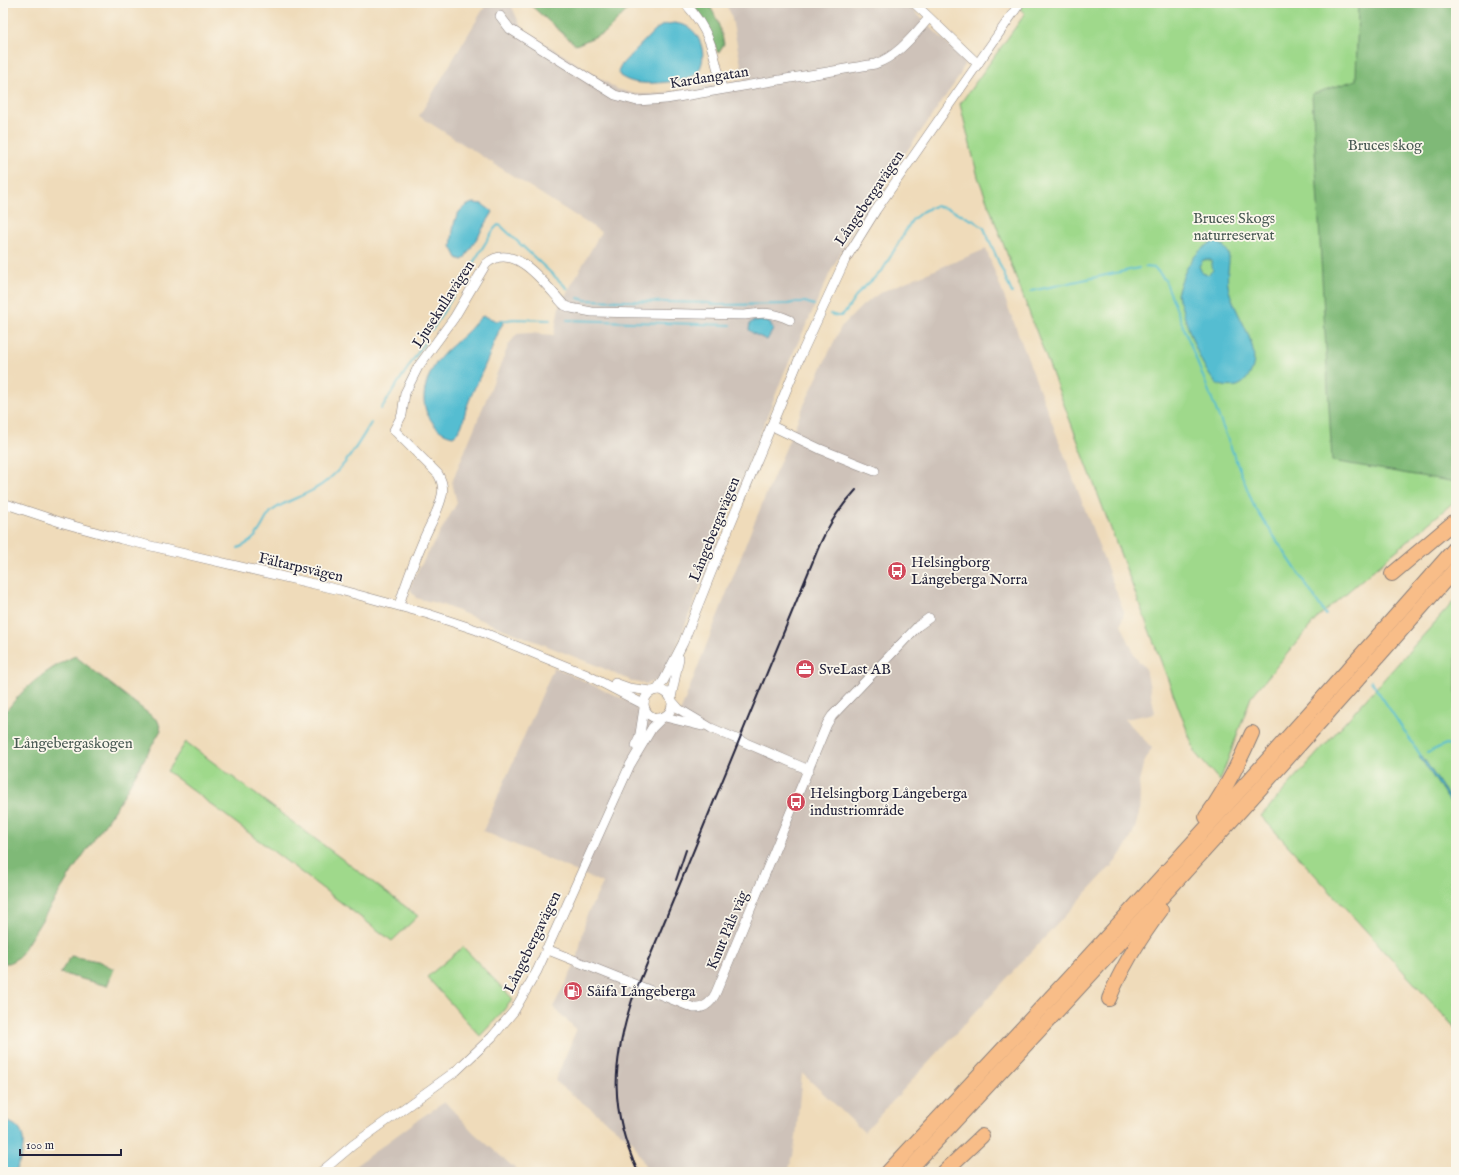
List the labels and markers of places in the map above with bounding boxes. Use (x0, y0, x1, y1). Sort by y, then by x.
place label: Helsingborg Långeberga Norra (911, 553, 1028, 589)
bus stop icon: Helsingborg Långeberga Norra (886, 560, 908, 582)
office icon: SveLast AB (794, 658, 816, 680)
place label: SveLast AB (819, 660, 891, 679)
place label: Helsingborg Långeberga industriområde (810, 784, 968, 820)
bus stop icon: Helsingborg Långeberga industriområde (785, 791, 807, 813)
fuel station icon: Såifa Långeberga (562, 980, 584, 1002)
place label: Såifa Långeberga (587, 982, 696, 1001)

